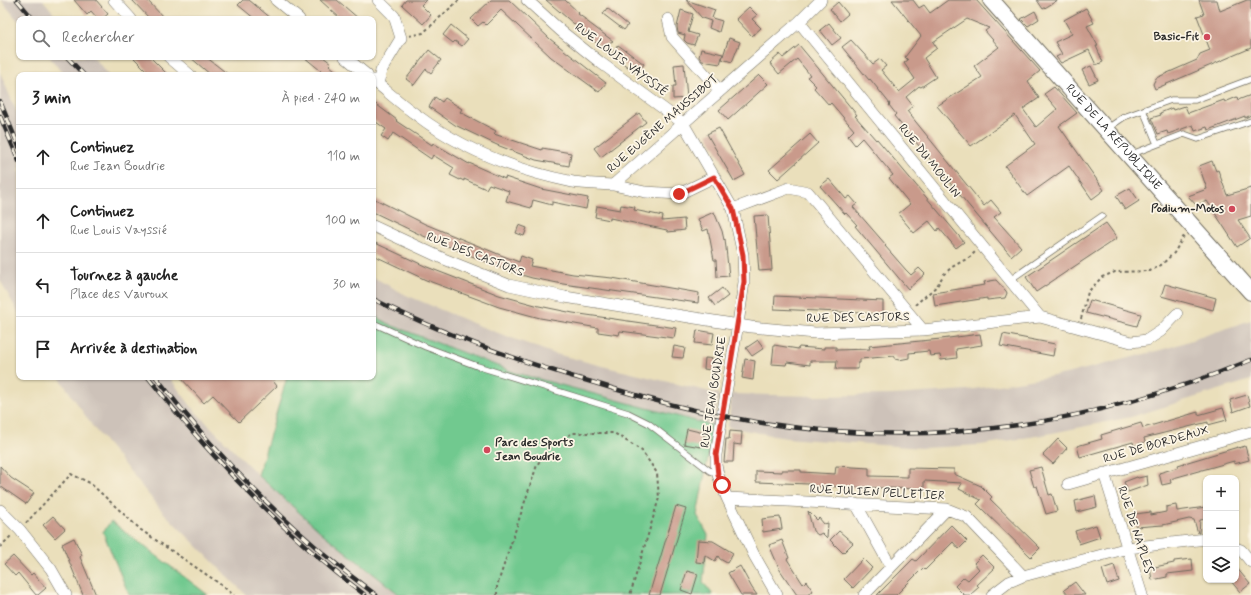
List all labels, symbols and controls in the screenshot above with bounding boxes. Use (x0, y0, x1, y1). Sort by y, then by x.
search box (16, 16, 376, 60)
street label: RUE LOUIS VAYSSIÉ (571, 20, 671, 100)
icon: search (30, 27, 52, 49)
text: Rechercher (62, 28, 135, 48)
place label: Basic-Fit (1153, 29, 1200, 45)
marker: Basic-Fit (1202, 32, 1212, 42)
street label: RUE EUGÈNE MAUSSIBOT (604, 71, 722, 177)
street label: RUE DE LA RÉPUBLIQUE (1062, 81, 1165, 194)
text: 3 min (32, 87, 71, 109)
text: À pied · 240 m (281, 90, 360, 107)
street label: RUE DU MOULIN (894, 121, 964, 201)
text: Continuez (70, 138, 134, 158)
icon: ahead (32, 146, 54, 168)
text: 110 m (327, 148, 360, 165)
text: Rue Jean Boudrie (70, 158, 165, 175)
route end (670, 185, 688, 203)
place label: Podium-Motos (1151, 201, 1224, 217)
text: Continuez (70, 202, 134, 222)
marker: Podium-Motos (1227, 204, 1237, 214)
icon: ahead (32, 210, 54, 232)
text: 100 m (325, 212, 360, 229)
text: Rue Louis Vayssié (70, 222, 167, 239)
street label: RUE DES CASTORS (424, 229, 526, 281)
text: Tournez à gauche (70, 266, 178, 286)
icon: left (32, 274, 54, 296)
text: 30 m (333, 276, 360, 293)
text: Place des Vauroux (70, 286, 168, 303)
street label: RUE DES CASTORS (806, 309, 910, 327)
street label: RUE JEAN BOUDRIE (697, 335, 731, 449)
icon: arrive (32, 338, 54, 360)
text: Arrivée à destination (70, 339, 197, 359)
street label: RUE DE BORDEAUX (1102, 422, 1211, 468)
place label: Parc des Sports Jean Boudrie (495, 435, 574, 465)
marker: Parc des Sports Jean Boudrie (482, 445, 492, 455)
map controls (1203, 475, 1239, 583)
button: + (1203, 475, 1239, 511)
route start (713, 476, 731, 494)
street label: RUE JULIEN PELLETIER (809, 481, 945, 505)
street label: RUE DE NAPLES (1113, 484, 1157, 576)
button: − (1203, 511, 1239, 547)
button: layers (1203, 547, 1239, 583)

